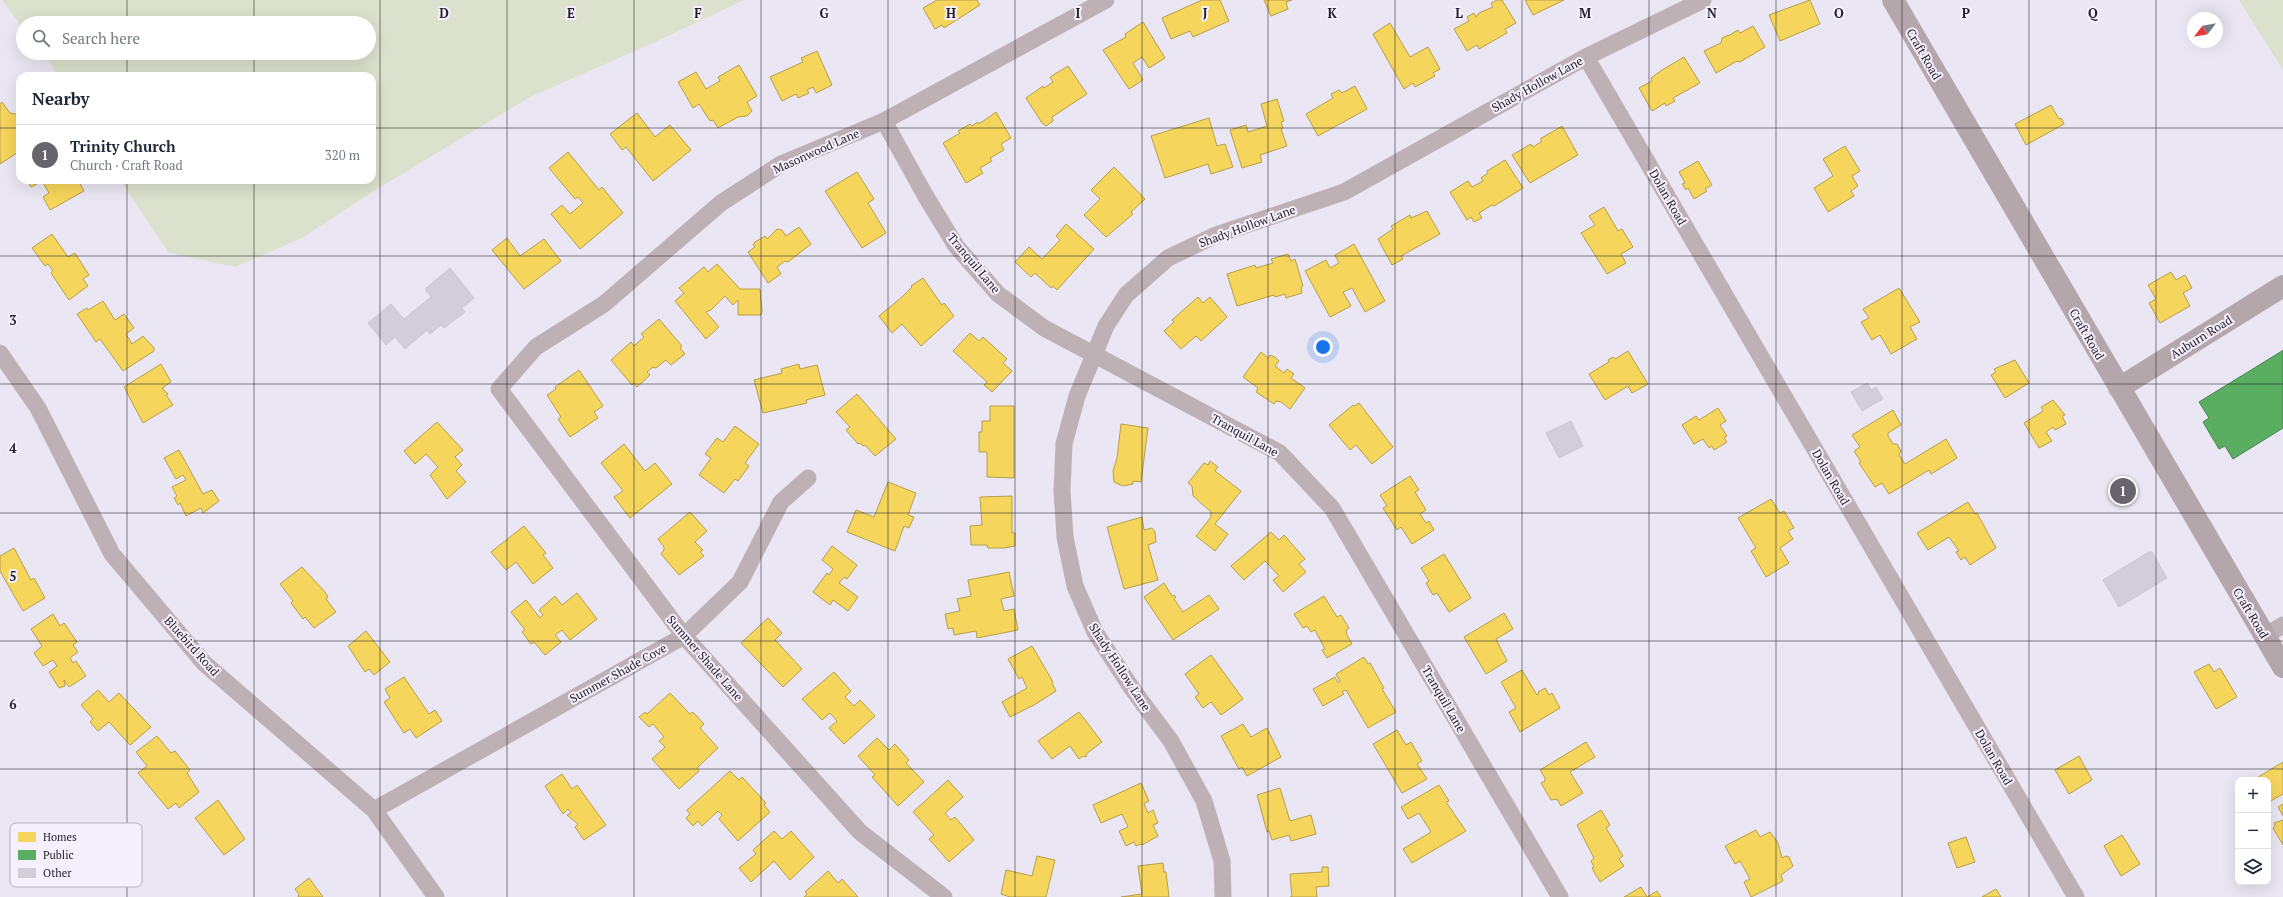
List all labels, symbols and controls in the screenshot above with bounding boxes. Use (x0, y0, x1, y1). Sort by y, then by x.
text: D (439, 4, 449, 22)
text: E (567, 4, 575, 22)
text: F (694, 4, 702, 22)
text: G (819, 4, 829, 22)
text: H (946, 4, 956, 22)
text: I (1076, 4, 1081, 22)
text: J (1203, 4, 1208, 22)
text: K (1327, 4, 1337, 22)
text: L (1455, 4, 1463, 22)
text: M (1579, 4, 1591, 22)
text: N (1707, 4, 1717, 22)
text: O (1834, 4, 1844, 22)
text: P (1962, 4, 1970, 22)
text: Q (2088, 4, 2099, 22)
north arrow (2187, 12, 2223, 48)
search box (16, 16, 376, 60)
street label: Craft Road (1903, 26, 1945, 83)
icon: search (30, 27, 52, 49)
text: Search here (62, 28, 140, 48)
street label: Shady Hollow Lane (1489, 53, 1585, 115)
text: Nearby (32, 87, 90, 110)
street label: Masonwood Lane (771, 125, 861, 177)
text: Trinity Church (70, 136, 176, 156)
text: 1 (41, 146, 49, 164)
text: 320 m (325, 146, 360, 164)
text: Church · Craft Road (70, 156, 183, 174)
street label: Dolan Road (1646, 167, 1690, 228)
street label: Shady Hollow Lane (1197, 202, 1297, 250)
street label: Tranquil Lane (944, 230, 1004, 296)
street label: Craft Road (2066, 306, 2108, 363)
text: 3 (9, 311, 17, 329)
street label: Auburn Road (2167, 312, 2235, 362)
your location (1313, 337, 1333, 357)
street label: Tranquil Lane (1209, 410, 1281, 460)
text: 4 (9, 439, 17, 457)
street label: Dolan Road (1809, 447, 1853, 508)
pin: 1 (2110, 476, 2136, 506)
text: 5 (9, 567, 17, 585)
street label: Craft Road (2230, 585, 2272, 641)
street label: Summer Shade Lane (664, 612, 746, 704)
street label: Bluebird Road (161, 613, 223, 679)
street label: Shady Hollow Lane (1086, 620, 1154, 714)
street label: Summer Shade Cove (567, 640, 669, 706)
street label: Tranquil Lane (1419, 663, 1469, 735)
text: 6 (9, 695, 17, 713)
street label: Dolan Road (1972, 727, 2016, 788)
map controls (2235, 777, 2271, 885)
button: + (2235, 777, 2271, 813)
button: − (2235, 813, 2271, 849)
legend (10, 823, 142, 887)
text: Homes (43, 830, 77, 844)
text: Public (43, 848, 74, 862)
button: layers (2235, 849, 2271, 885)
text: Other (43, 866, 72, 880)

